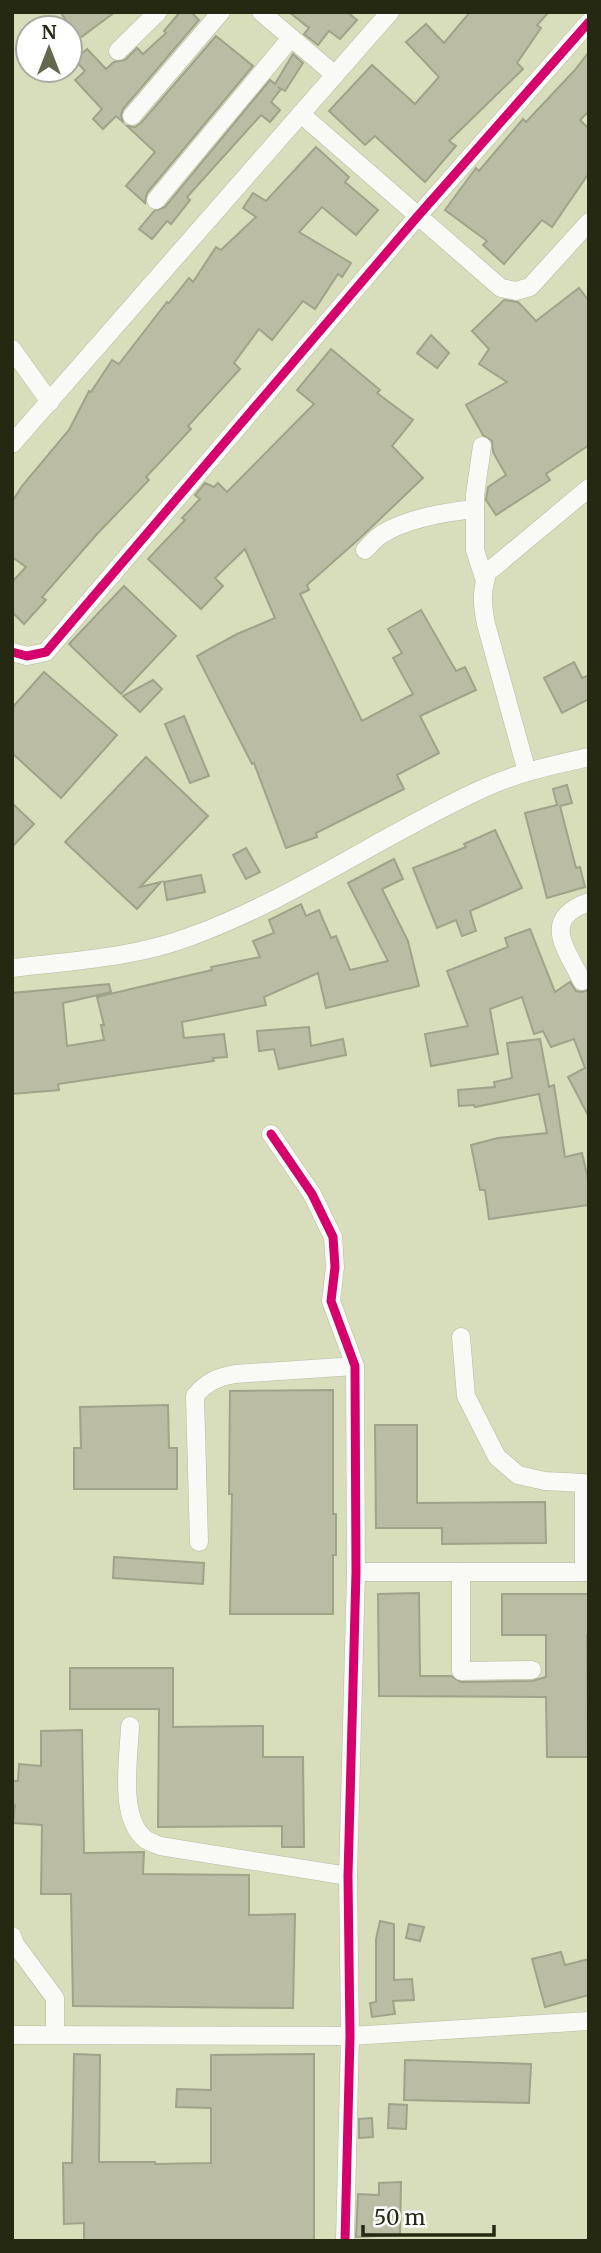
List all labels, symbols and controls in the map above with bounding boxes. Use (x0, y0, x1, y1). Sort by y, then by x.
north arrow (14, 14, 84, 84)
text: N (41, 20, 57, 44)
scale bar (363, 2194, 494, 2238)
text: 50 m (374, 2204, 425, 2231)

